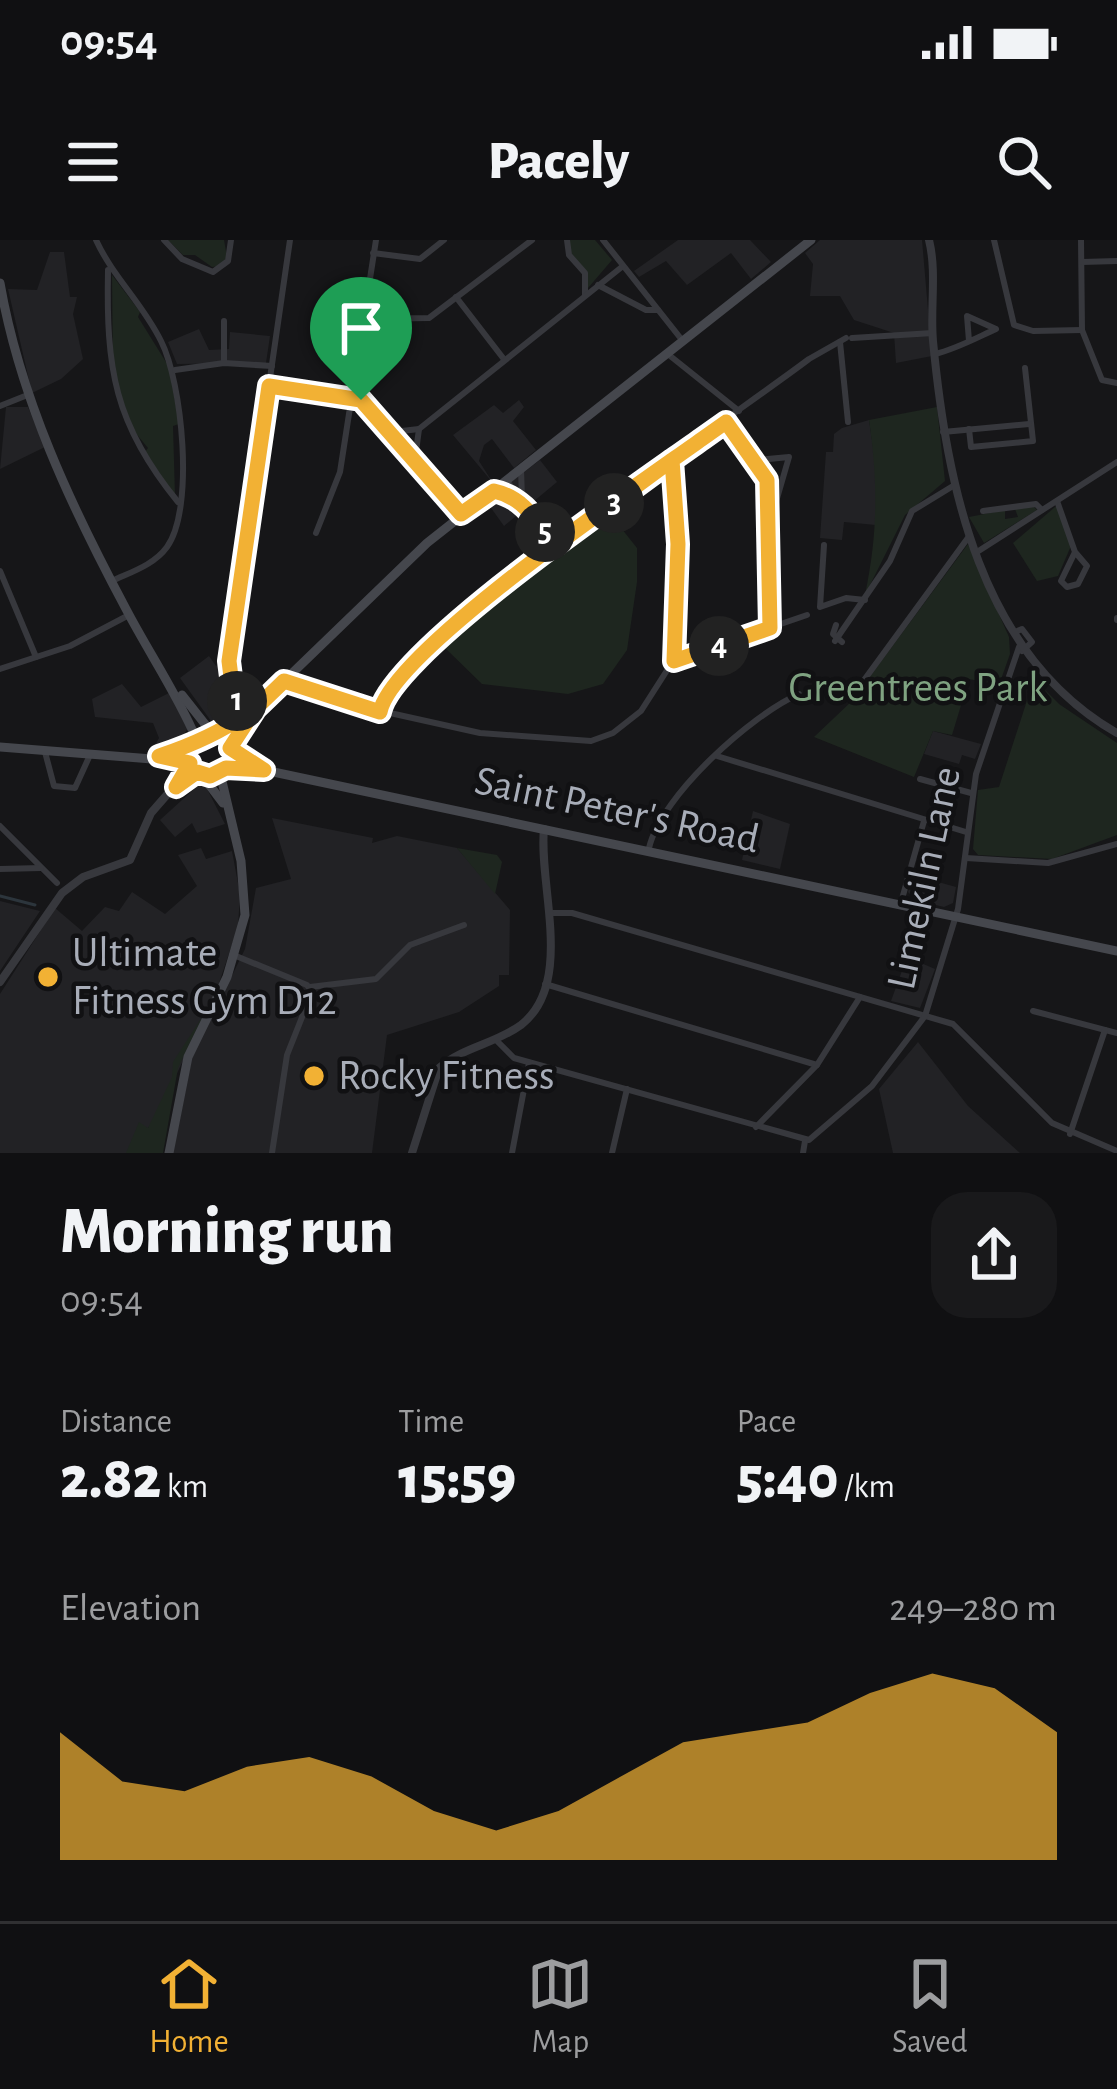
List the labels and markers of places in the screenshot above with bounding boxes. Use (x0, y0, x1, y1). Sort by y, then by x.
pin (310, 277, 412, 400)
pin: 3 (584, 473, 644, 533)
pin: 5 (515, 502, 575, 562)
pin: 4 (689, 616, 749, 676)
pin: 1 (207, 671, 267, 731)
place label: Ultimate Fitness Gym D12 (72, 932, 336, 1022)
marker: Ultimate Fitness Gym D12 (35, 964, 61, 990)
place label: Rocky Fitness (338, 1055, 555, 1097)
marker: Rocky Fitness (301, 1063, 327, 1089)

